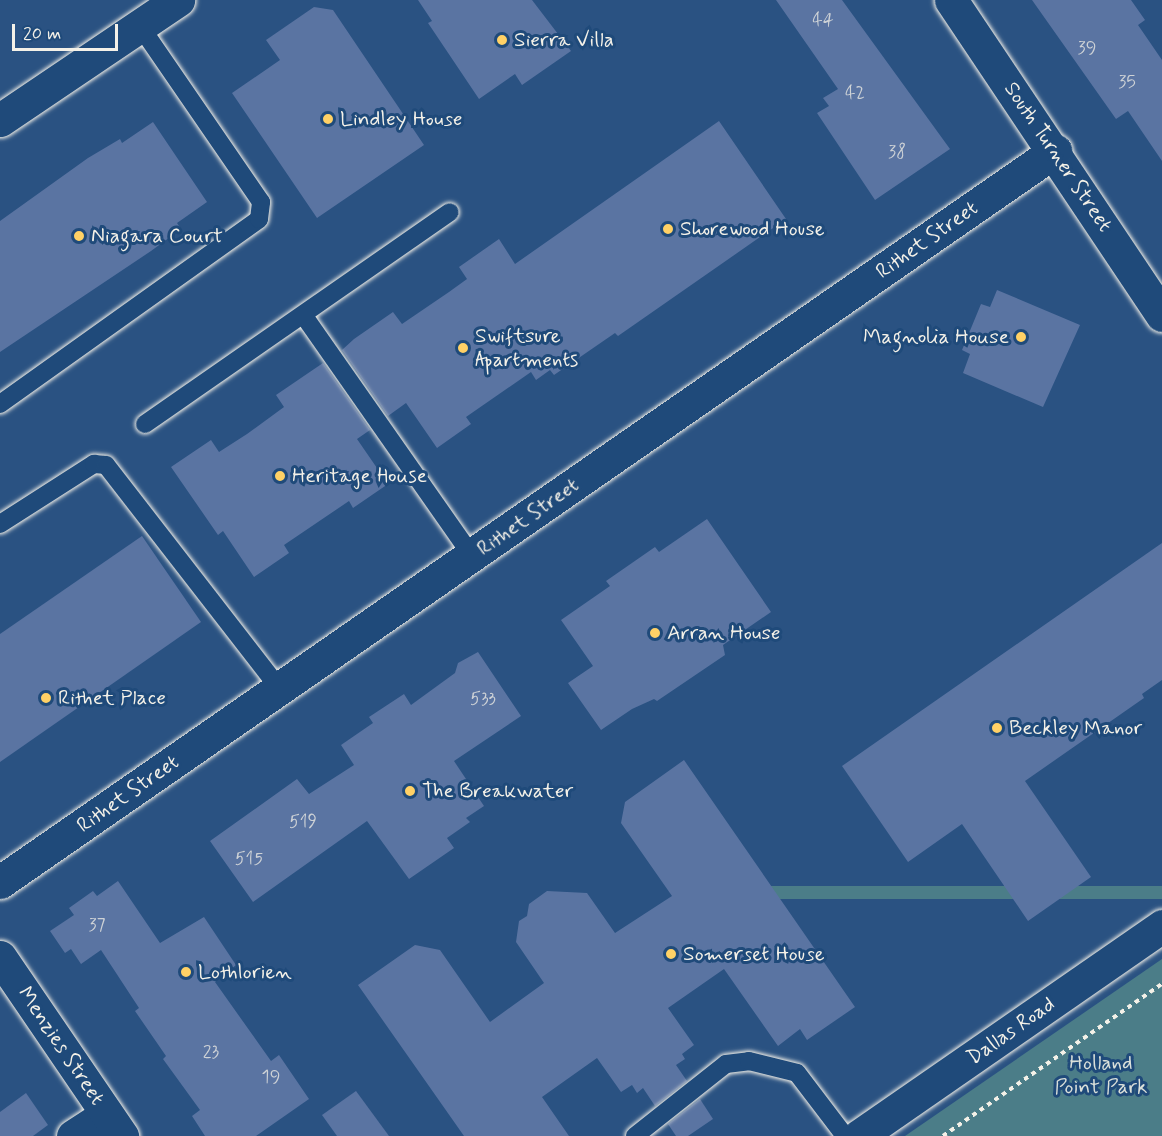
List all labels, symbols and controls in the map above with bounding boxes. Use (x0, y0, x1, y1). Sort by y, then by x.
house number: 44 (812, 9, 834, 31)
scale bar (15, 12, 122, 50)
text: 20 m (23, 22, 61, 46)
place label: Sierra Villa (514, 27, 614, 53)
marker: Sierra Villa (495, 33, 509, 47)
house number: 39 (1078, 37, 1096, 59)
house number: 35 (1118, 71, 1136, 93)
street label: South Turner Street (997, 76, 1119, 238)
house number: 42 (845, 82, 865, 104)
place label: Lindley House (340, 106, 462, 132)
marker: Lindley House (321, 112, 335, 126)
house number: 38 (888, 141, 906, 163)
street label: Rithet Street (870, 195, 984, 285)
place label: Shorewood House (680, 216, 825, 242)
marker: Shorewood House (661, 222, 675, 236)
place label: Niagara Court (91, 223, 219, 249)
marker: Niagara Court (72, 229, 86, 243)
place label: Swiftsure Apartments (475, 323, 578, 373)
place label: Magnolia House (867, 324, 1009, 350)
marker: Magnolia House (1014, 330, 1028, 344)
marker: Swiftsure Apartments (456, 341, 470, 355)
place label: Heritage House (292, 463, 426, 489)
marker: Heritage House (273, 469, 287, 483)
street label: Rithet Street (471, 472, 585, 562)
place label: Arran House (667, 620, 780, 646)
marker: Arran House (648, 626, 662, 640)
place label: Rithet Place (58, 685, 166, 711)
house number: 533 (470, 688, 496, 710)
marker: Rithet Place (39, 691, 53, 705)
place label: Beckley Manor (1009, 715, 1143, 741)
marker: Beckley Manor (990, 721, 1004, 735)
street label: Rithet Street (71, 749, 185, 839)
place label: The Breakwater (422, 778, 565, 804)
marker: The Breakwater (403, 784, 417, 798)
house number: 519 (289, 811, 317, 833)
house number: 515 (235, 848, 263, 870)
house number: 37 (88, 914, 106, 936)
place label: Somerset House (683, 941, 825, 967)
marker: Somerset House (664, 947, 678, 961)
place label: Lothlorien (198, 959, 292, 985)
marker: Lothlorien (179, 965, 193, 979)
street label: Menzies Street (11, 980, 111, 1112)
street label: Dallas Road (962, 991, 1060, 1071)
house number: 23 (203, 1041, 219, 1063)
park label: Holland Point Park (1055, 1050, 1147, 1100)
house number: 19 (262, 1066, 280, 1088)

